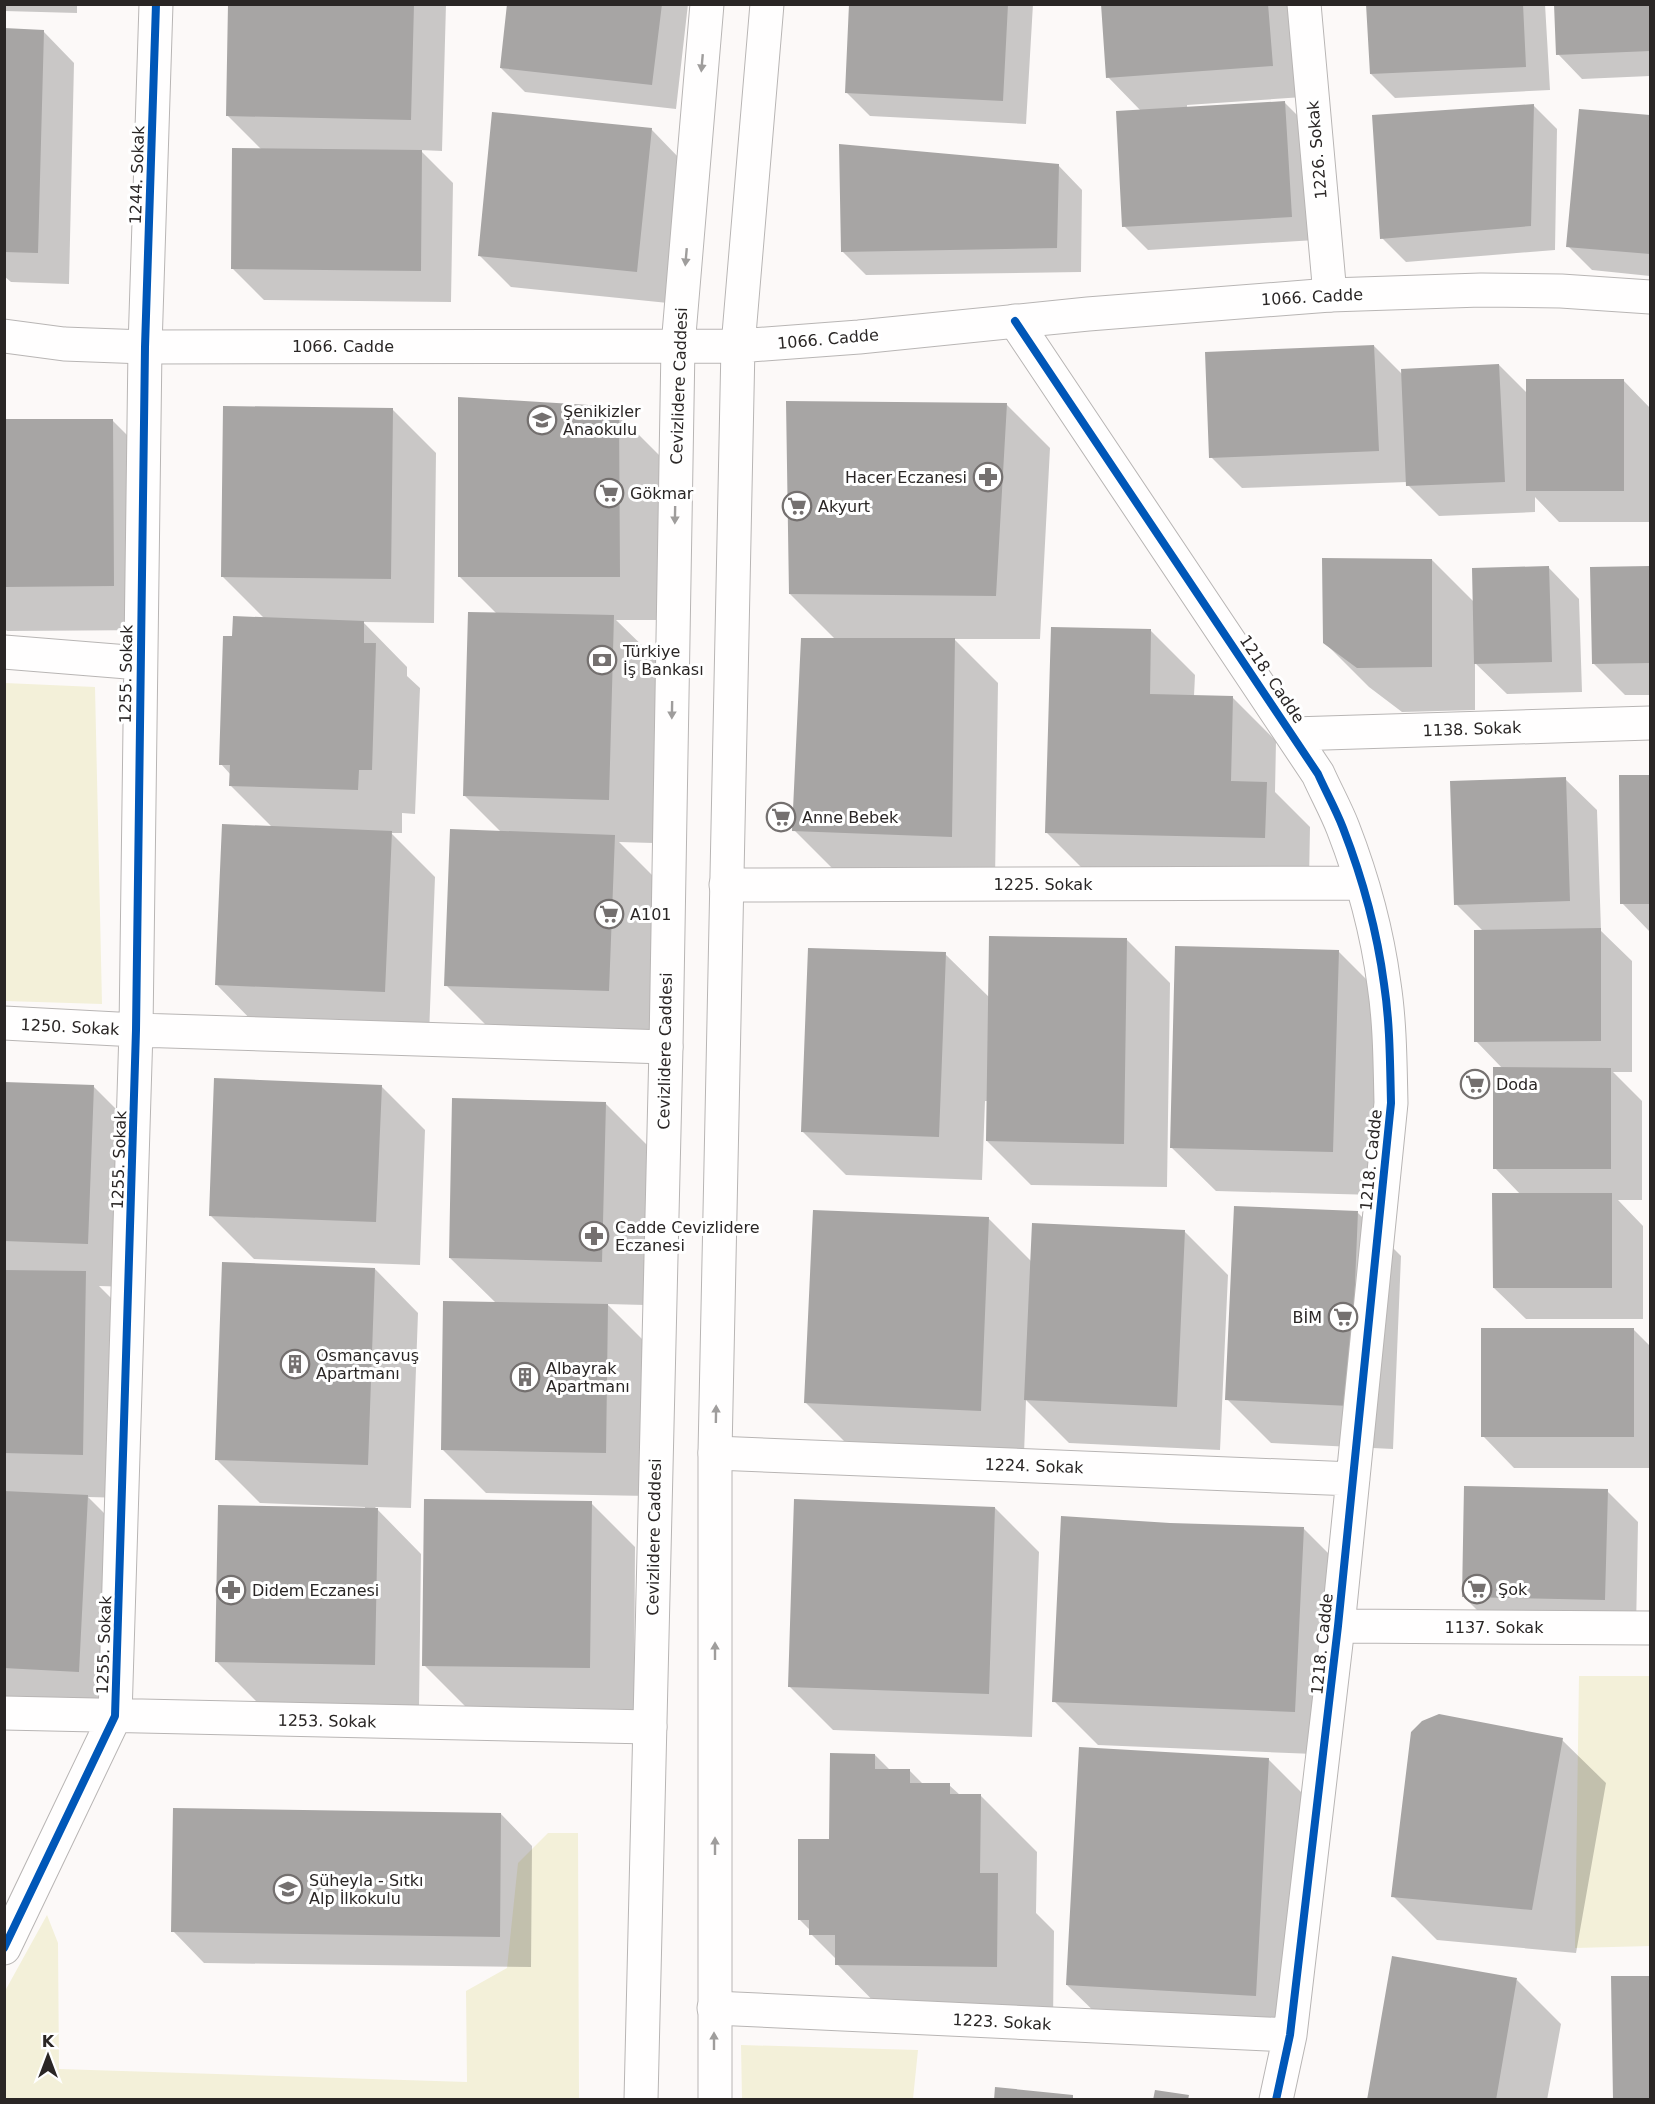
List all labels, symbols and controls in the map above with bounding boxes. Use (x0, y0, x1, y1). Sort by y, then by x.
one-way arrow (697, 53, 707, 72)
street label: 1226. Sokak (1303, 99, 1331, 200)
street label: 1244. Sokak (126, 125, 148, 225)
one-way arrow (681, 248, 690, 267)
street label: 1066. Cadde (1261, 285, 1363, 309)
street label: Cevizlidere Caddesi (667, 307, 691, 465)
street label: 1066. Cadde (776, 325, 880, 353)
street label: 1066. Cadde (292, 337, 394, 356)
place label: Şenikizler Anaokulu (563, 402, 641, 439)
school or university icon: Şenikizler Anaokulu (526, 404, 558, 436)
pharmacy icon: Hacer Eczanesi (972, 461, 1004, 493)
place label: Hacer Eczanesi (845, 468, 967, 487)
supermarket icon: Gökmar (593, 477, 625, 509)
place label: Gökmar (630, 484, 694, 503)
supermarket icon: Akyurt (781, 490, 813, 522)
place label: Akyurt (818, 497, 870, 516)
one-way arrow (670, 505, 680, 524)
street label: 1255. Sokak (116, 624, 136, 724)
street label: 1218. Cadde (1236, 631, 1308, 727)
place label: Türkiye İş Bankası (622, 642, 704, 679)
bank icon: Türkiye İş Bankası (586, 644, 618, 676)
one-way arrow (667, 700, 676, 719)
street label: 1138. Sokak (1422, 718, 1522, 740)
supermarket icon: Anne Bebek (765, 801, 797, 833)
place label: Anne Bebek (802, 808, 899, 827)
street label: 1225. Sokak (994, 875, 1093, 894)
supermarket icon: A101 (593, 898, 625, 930)
place label: A101 (630, 905, 671, 924)
street label: Cevizlidere Caddesi (654, 972, 676, 1130)
street label: 1250. Sokak (20, 1015, 121, 1039)
supermarket icon: Doda (1459, 1068, 1491, 1100)
place label: Doda (1496, 1075, 1538, 1094)
street label: 1218. Cadde (1356, 1108, 1386, 1212)
street label: 1255. Sokak (108, 1110, 130, 1210)
place label: Cadde Cevizlidere Eczanesi (615, 1218, 760, 1255)
pharmacy icon: Cadde Cevizlidere Eczanesi (578, 1220, 610, 1252)
supermarket icon: BİM (1327, 1301, 1359, 1333)
place label: BİM (1293, 1308, 1322, 1327)
place label: Osmançavuş Apartmanı (316, 1346, 419, 1383)
building icon: Osmançavuş Apartmanı (279, 1348, 311, 1380)
place label: Albayrak Apartmanı (546, 1359, 630, 1396)
building icon: Albayrak Apartmanı (509, 1361, 541, 1393)
one-way arrow (711, 1405, 720, 1424)
street label: 1224. Sokak (984, 1455, 1084, 1477)
street label: Cevizlidere Caddesi (643, 1458, 665, 1616)
supermarket icon: Şok (1461, 1573, 1493, 1605)
pharmacy icon: Didem Eczanesi (215, 1574, 247, 1606)
place label: Şok (1498, 1580, 1528, 1599)
place label: Didem Eczanesi (252, 1581, 379, 1600)
street label: 1218. Cadde (1307, 1592, 1337, 1696)
street label: 1255. Sokak (93, 1595, 115, 1695)
street label: 1137. Sokak (1445, 1618, 1544, 1637)
one-way arrow (710, 1642, 720, 1661)
street label: 1253. Sokak (277, 1711, 377, 1731)
one-way arrow (710, 1837, 720, 1856)
place label: Süheyla - Sıtkı Alp İlkokulu (309, 1871, 424, 1908)
school or university icon: Süheyla - Sıtkı Alp İlkokulu (272, 1873, 304, 1905)
street label: 1223. Sokak (952, 2010, 1053, 2034)
north arrow (18, 2026, 78, 2086)
text: K (42, 2032, 55, 2051)
one-way arrow (709, 2032, 719, 2051)

